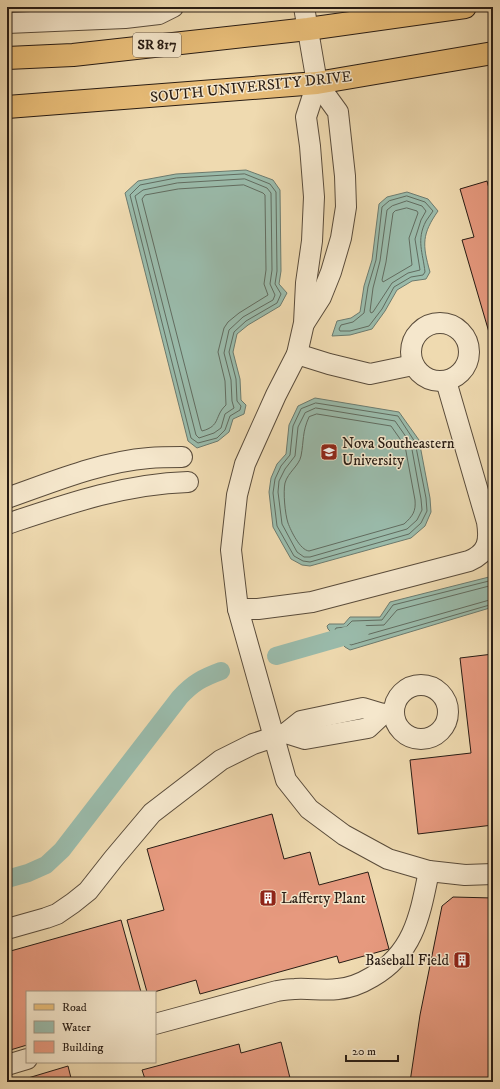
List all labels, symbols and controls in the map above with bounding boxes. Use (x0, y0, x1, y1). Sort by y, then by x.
road number: SR 817 (133, 33, 181, 57)
street label: SOUTH UNIVERSITY DRIVE (149, 67, 353, 107)
place label: Nova Southeastern University (342, 434, 455, 470)
school or university icon: Nova Southeastern University (319, 442, 339, 462)
building icon: Lafferty Plant (258, 888, 278, 908)
place label: Lafferty Plant (281, 889, 366, 908)
building icon: Baseball Field (452, 950, 472, 970)
place label: Baseball Field (365, 951, 450, 970)
legend (26, 991, 156, 1063)
text: Road (62, 1000, 87, 1015)
text: Water (61, 1020, 91, 1035)
scale bar (346, 1037, 398, 1063)
text: Building (62, 1040, 103, 1055)
text: 20 m (352, 1044, 376, 1059)

